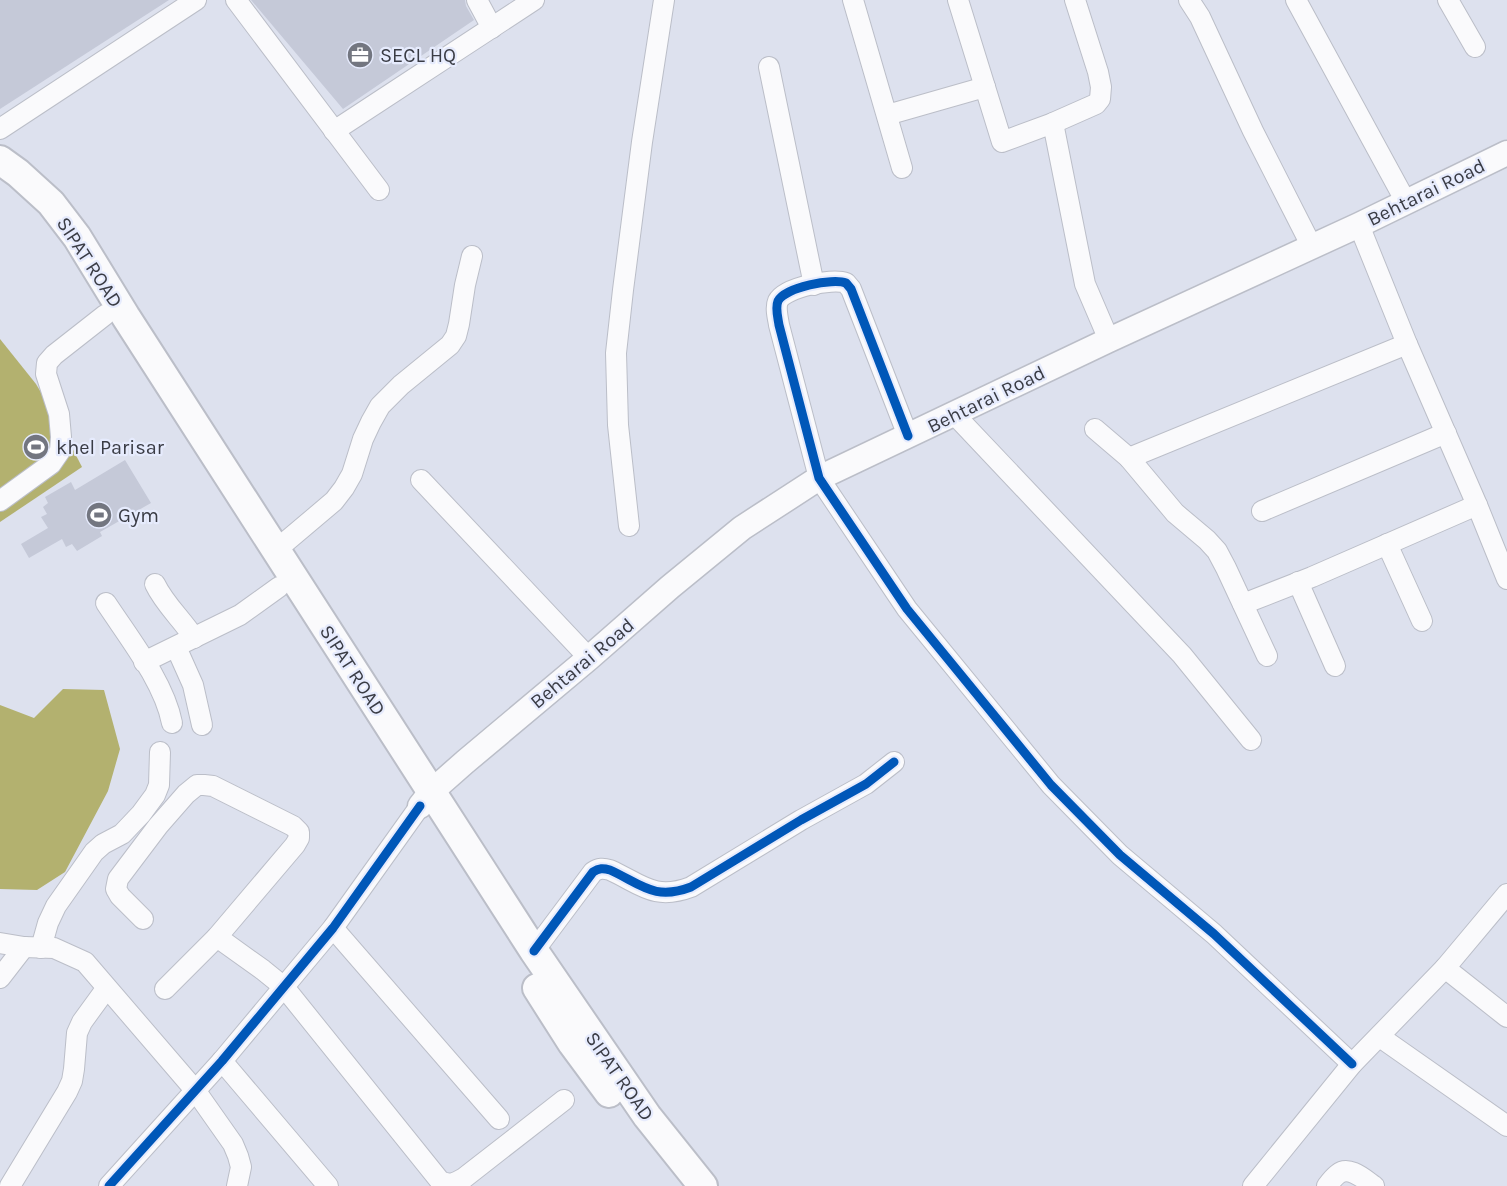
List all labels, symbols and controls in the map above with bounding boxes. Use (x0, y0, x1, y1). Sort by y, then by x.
office icon: SECL HQ (345, 40, 375, 70)
place label: SECL HQ (380, 44, 456, 67)
street label: Behtarai Road (1364, 154, 1489, 231)
street label: SIPAT ROAD (52, 213, 127, 312)
street label: Behtarai Road (924, 361, 1049, 438)
sports icon: khel Parisar (21, 432, 51, 462)
place label: khel Parisar (56, 436, 165, 459)
sports icon: Gym (84, 500, 114, 530)
place label: Gym (118, 504, 159, 527)
street label: Behtarai Road (526, 613, 639, 713)
street label: SIPAT ROAD (315, 621, 390, 720)
street label: SIPAT ROAD (581, 1027, 659, 1125)

